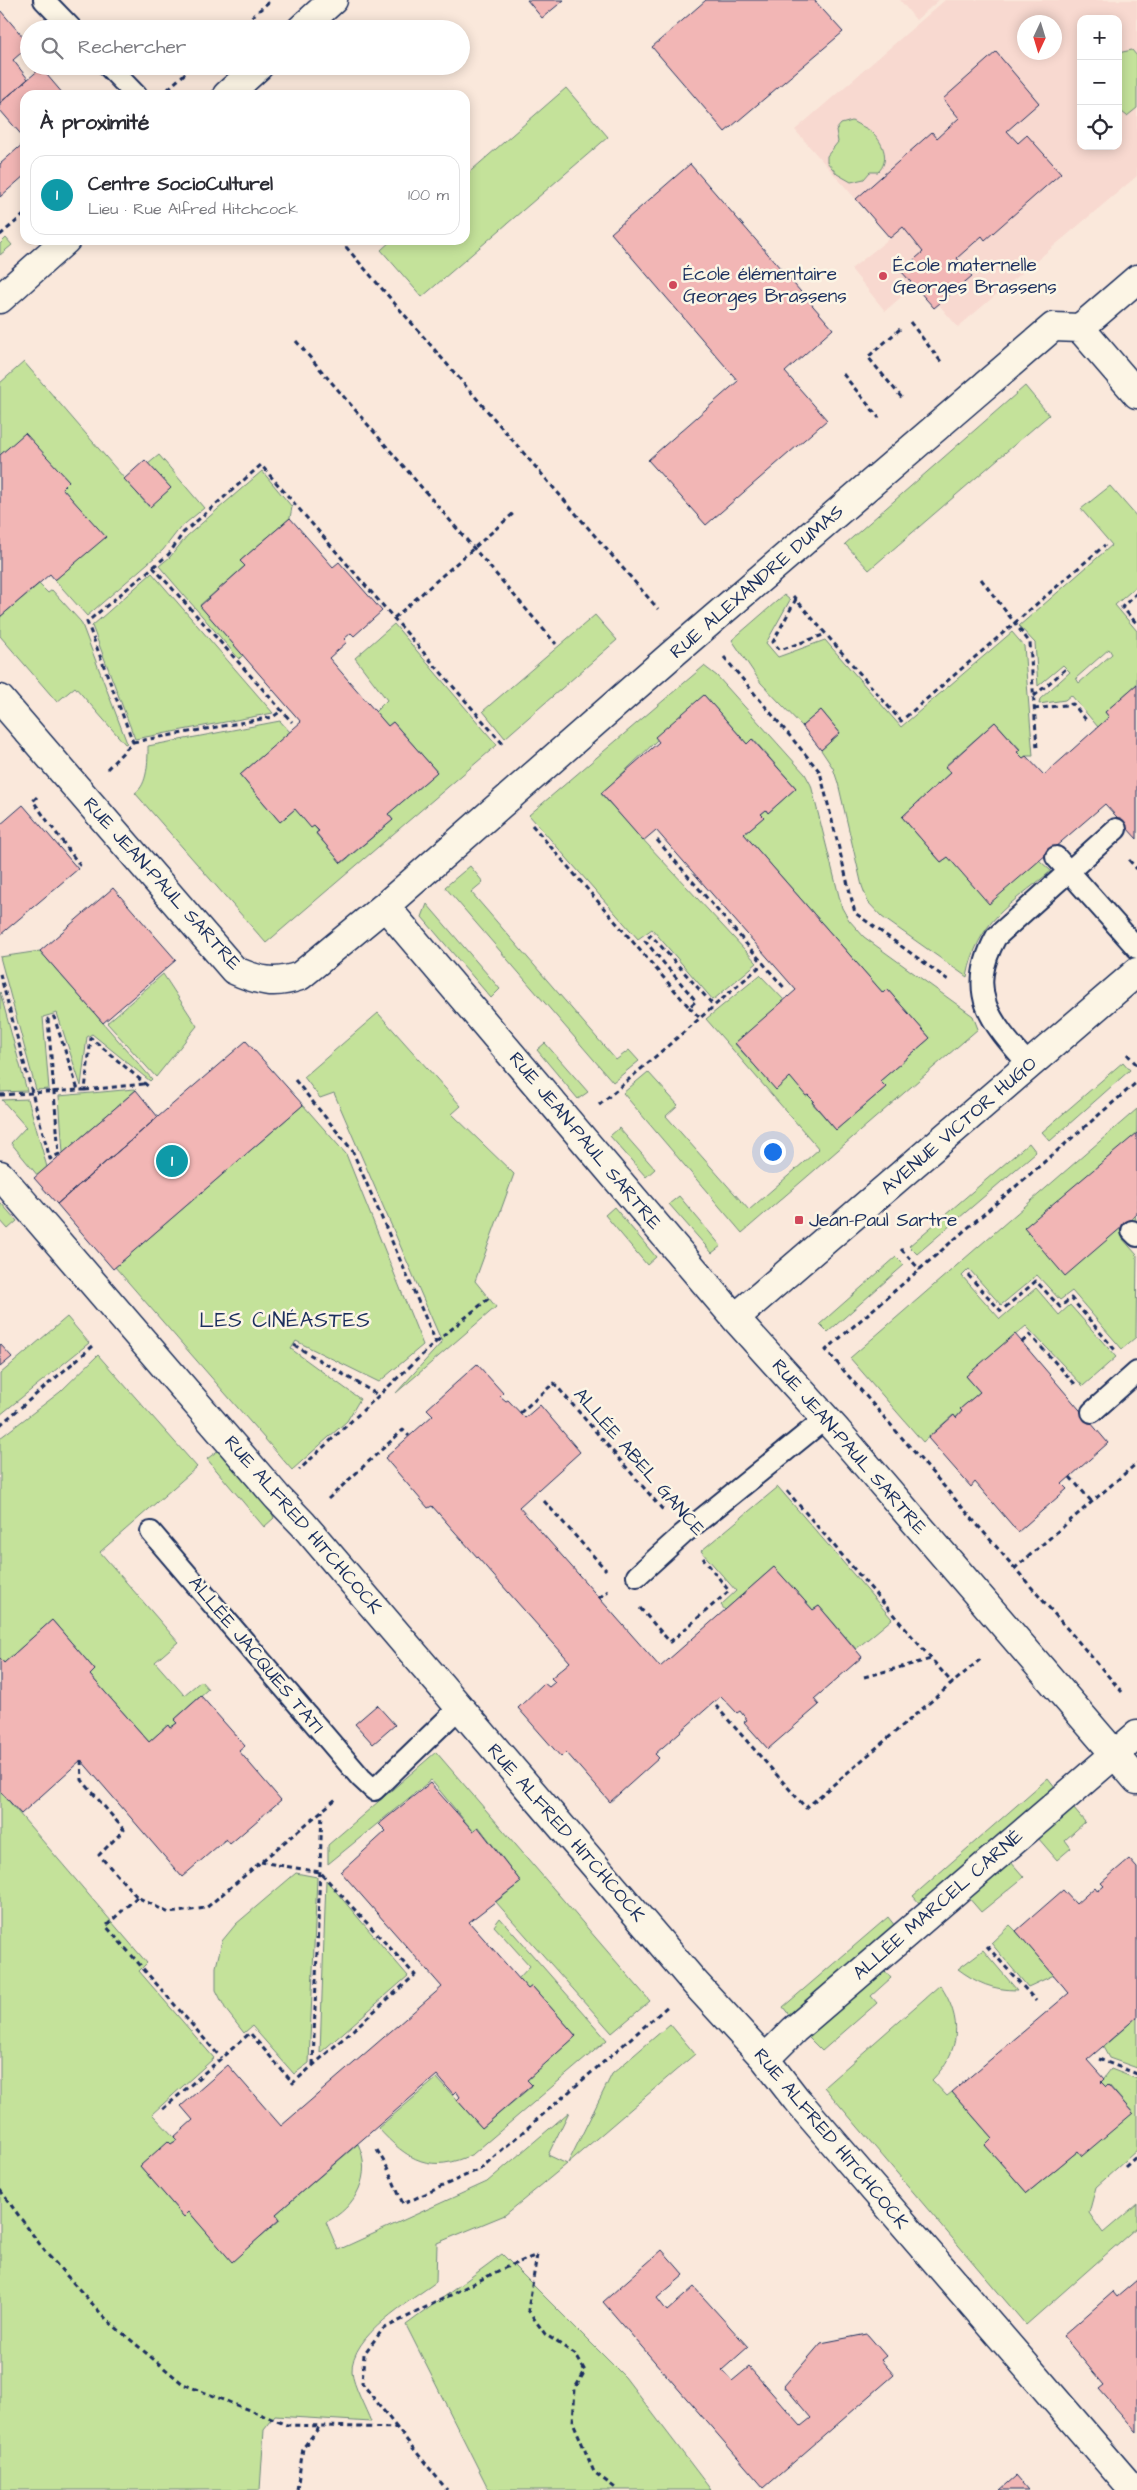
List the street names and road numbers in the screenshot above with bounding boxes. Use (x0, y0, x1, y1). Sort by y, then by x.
street label: RUE ALEXANDRE DUMAS (664, 499, 850, 665)
street label: RUE JEAN-PAUL SARTRE (77, 792, 247, 976)
street label: RUE JEAN-PAUL SARTRE (502, 1046, 668, 1236)
street label: AVENUE VICTOR HUGO (875, 1050, 1043, 1201)
street label: RUE JEAN-PAUL SARTRE (765, 1353, 933, 1541)
street label: ALLÉE ABEL GANCE (567, 1382, 711, 1542)
street label: RUE ALFRED HITCHCOCK (218, 1430, 388, 1620)
street label: ALLÉE JACQUES TATI (182, 1570, 330, 1740)
street label: RUE ALFRED HITCHCOCK (481, 1738, 651, 1928)
street label: ALLÉE MARCEL CARNÉ (847, 1823, 1029, 1987)
street label: RUE ALFRED HITCHCOCK (747, 2043, 915, 2236)

